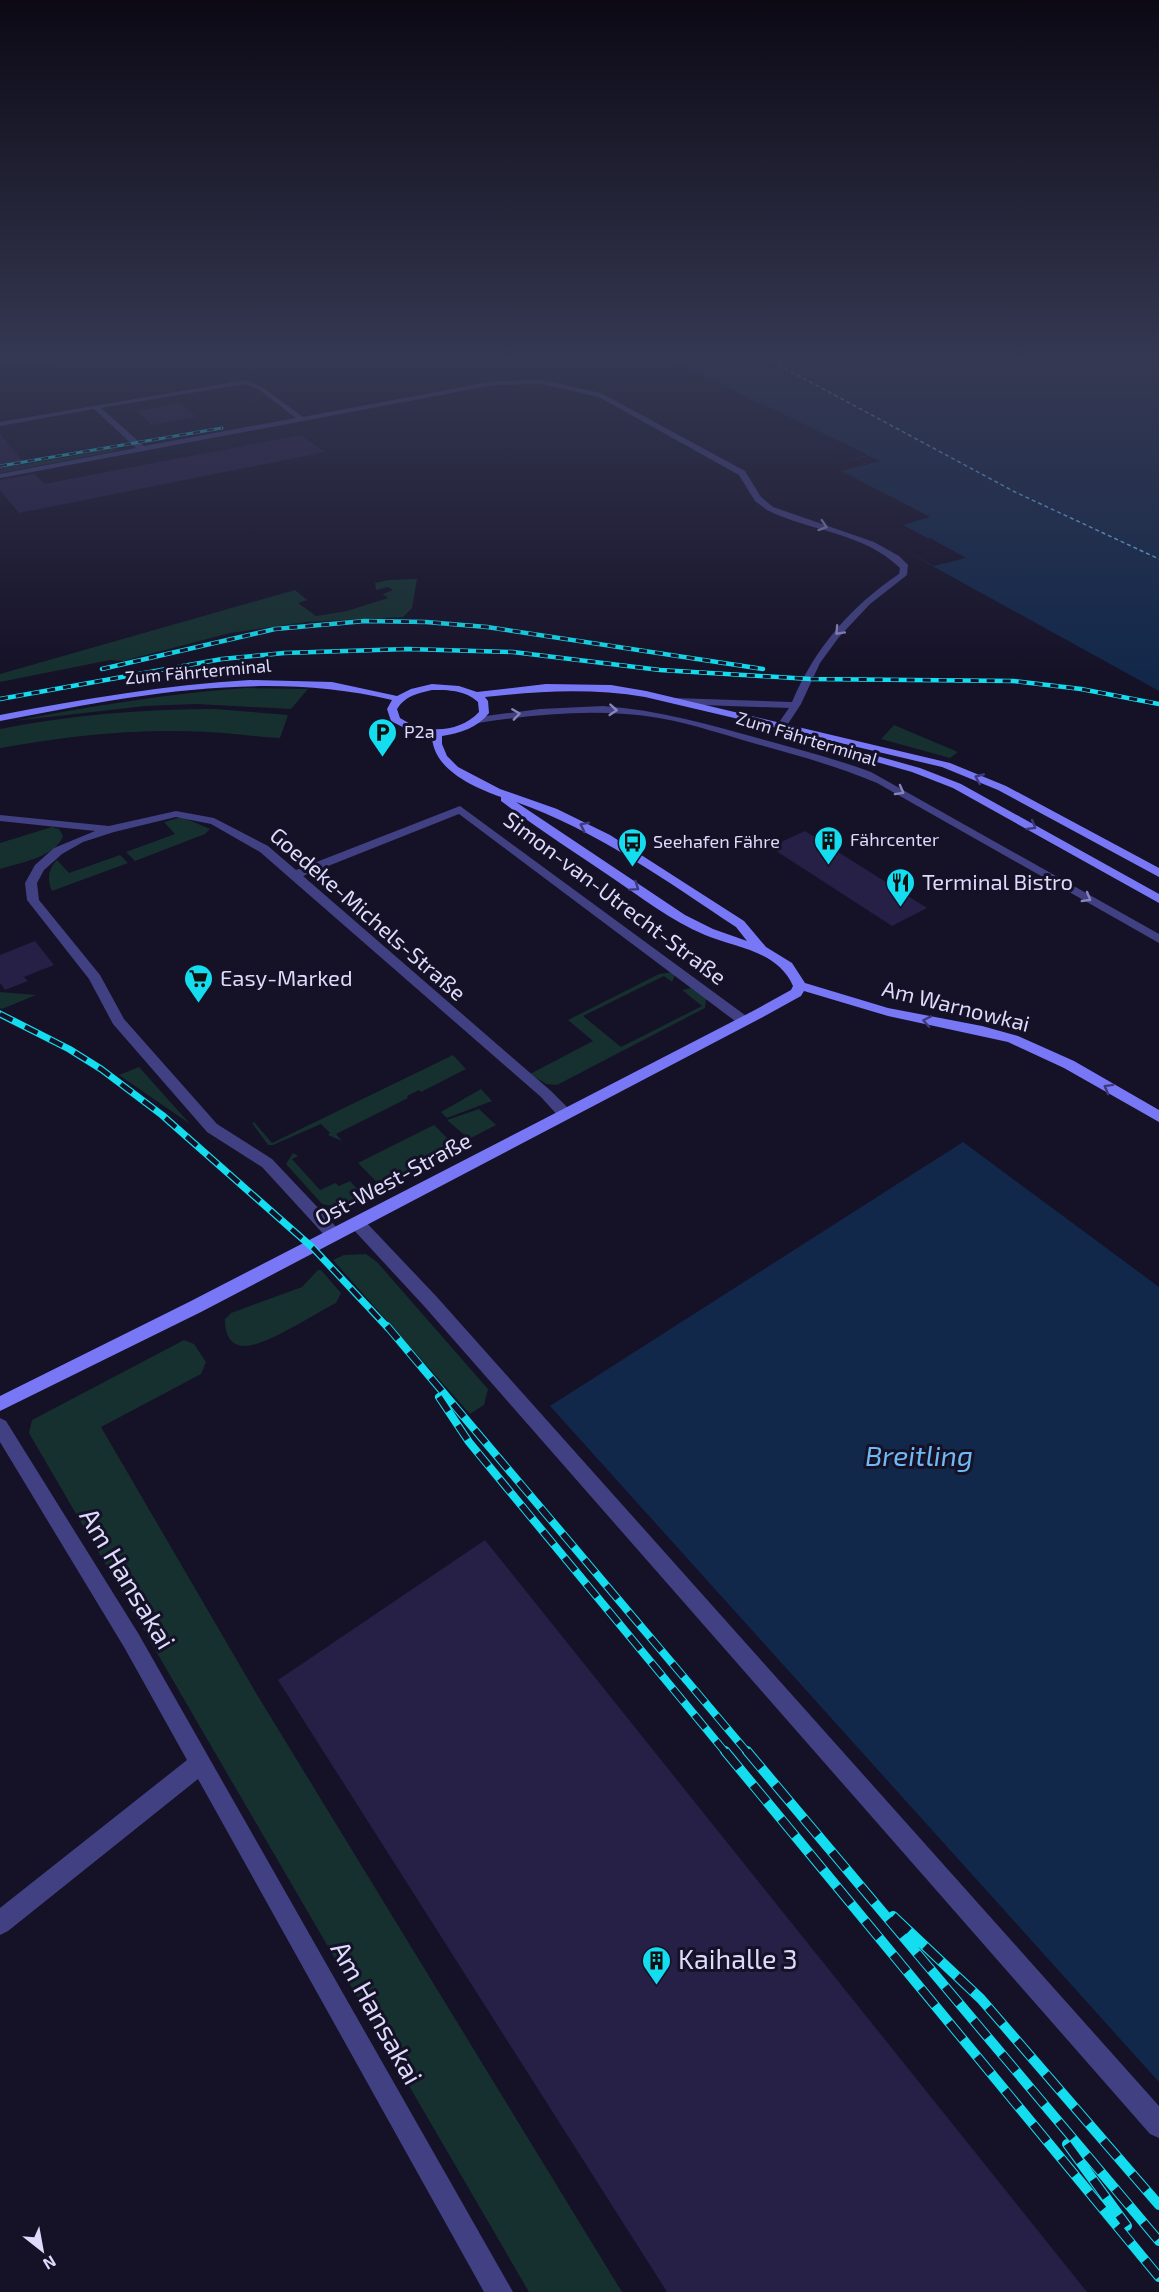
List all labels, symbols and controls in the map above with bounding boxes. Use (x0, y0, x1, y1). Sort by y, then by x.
one-way arrow (817, 519, 828, 531)
one-way arrow (835, 625, 846, 635)
street label: Zum Fährterminal (124, 654, 273, 688)
one-way arrow (608, 703, 617, 716)
street label: Zum Fährterminal (734, 706, 881, 770)
one-way arrow (511, 709, 520, 721)
parking icon: P2a (367, 716, 399, 758)
place label: P2a (404, 720, 435, 742)
one-way arrow (975, 773, 986, 785)
one-way arrow (894, 784, 904, 796)
street label: Simon-van-Utrecht-Straße (499, 805, 732, 989)
one-way arrow (1026, 819, 1036, 831)
street label: Goedeke-Michels-Straße (266, 821, 472, 1005)
one-way arrow (579, 822, 590, 834)
building icon: Fährcenter (813, 824, 845, 866)
bus stop icon: Seehafen Fähre (616, 826, 648, 868)
place label: Fährcenter (850, 828, 939, 850)
place label: Seehafen Fähre (653, 830, 780, 852)
restaurant icon: Terminal Bistro (885, 866, 917, 908)
place label: Terminal Bistro (922, 868, 1073, 894)
one-way arrow (628, 880, 639, 891)
one-way arrow (1081, 891, 1092, 903)
supermarket icon: Easy-Marked (183, 962, 215, 1004)
place label: Easy-Marked (220, 964, 353, 990)
street label: Am Warnowkai (880, 974, 1033, 1036)
one-way arrow (923, 1015, 933, 1028)
one-way arrow (1104, 1084, 1114, 1096)
street label: Ost-West-Straße (310, 1126, 475, 1230)
water label: Breitling (865, 1438, 973, 1472)
street label: Am Hansakai (74, 1502, 183, 1654)
street label: Am Hansakai (325, 1935, 430, 2089)
place label: Kaihalle 3 (678, 1942, 798, 1974)
building icon: Kaihalle 3 (641, 1944, 673, 1986)
north arrow (12, 2220, 72, 2280)
text: N (40, 2252, 60, 2274)

